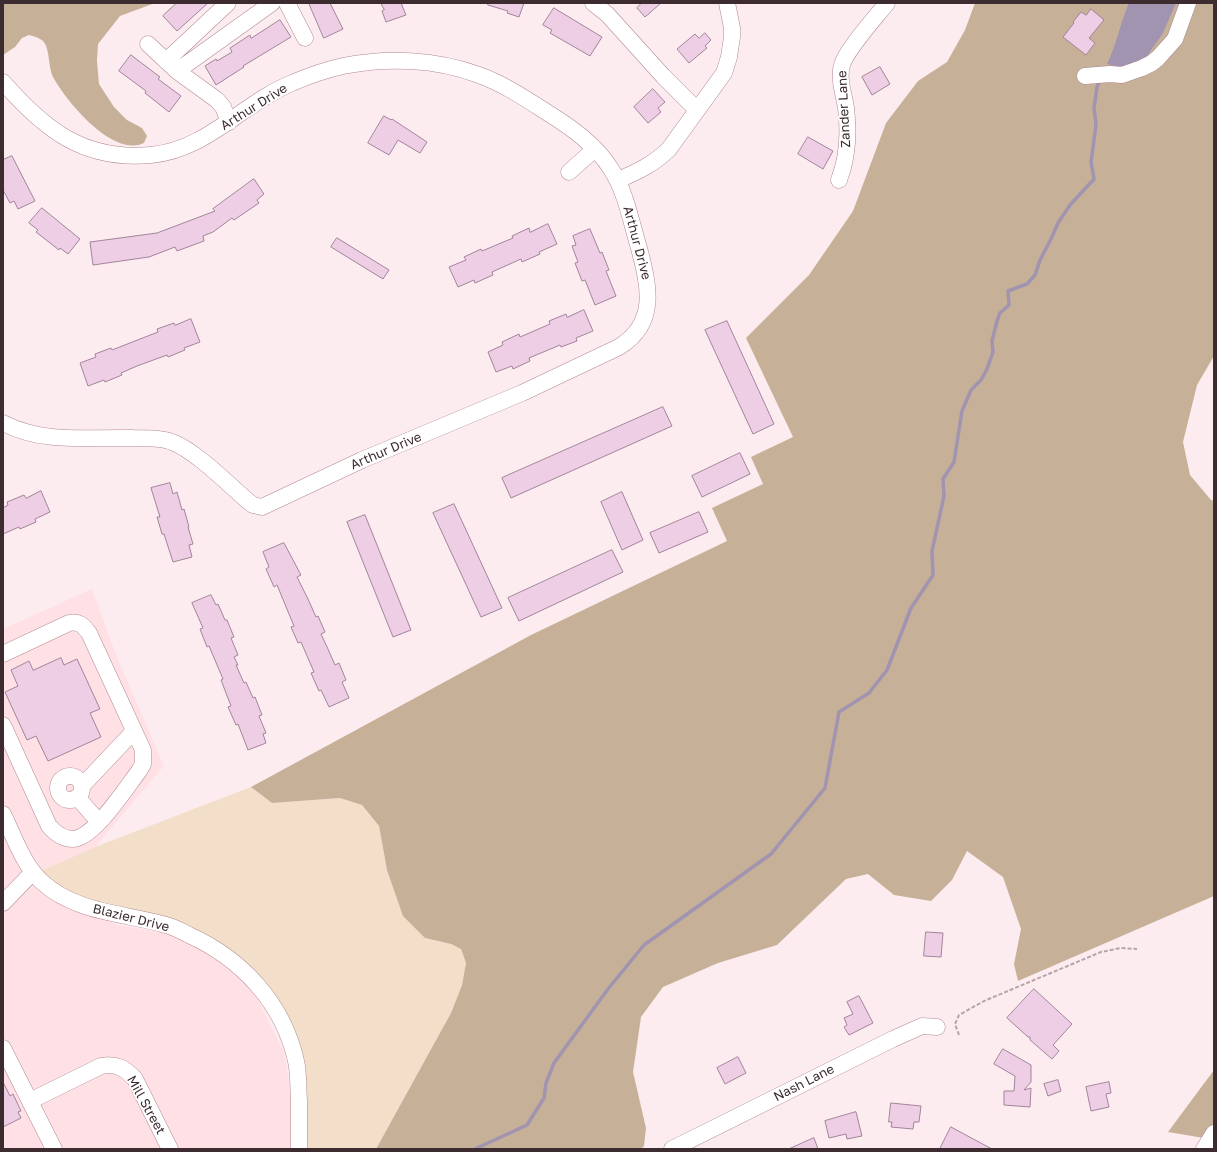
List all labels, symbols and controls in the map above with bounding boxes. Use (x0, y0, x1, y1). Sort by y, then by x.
street label: Zander Lane (834, 70, 854, 148)
street label: Arthur Drive (218, 80, 290, 134)
street label: Arthur Drive (620, 204, 654, 282)
street label: Arthur Drive (348, 429, 424, 473)
street label: Blazier Drive (91, 901, 171, 935)
street label: Nash Lane (771, 1061, 837, 1105)
street label: Mill Street (123, 1073, 169, 1137)

